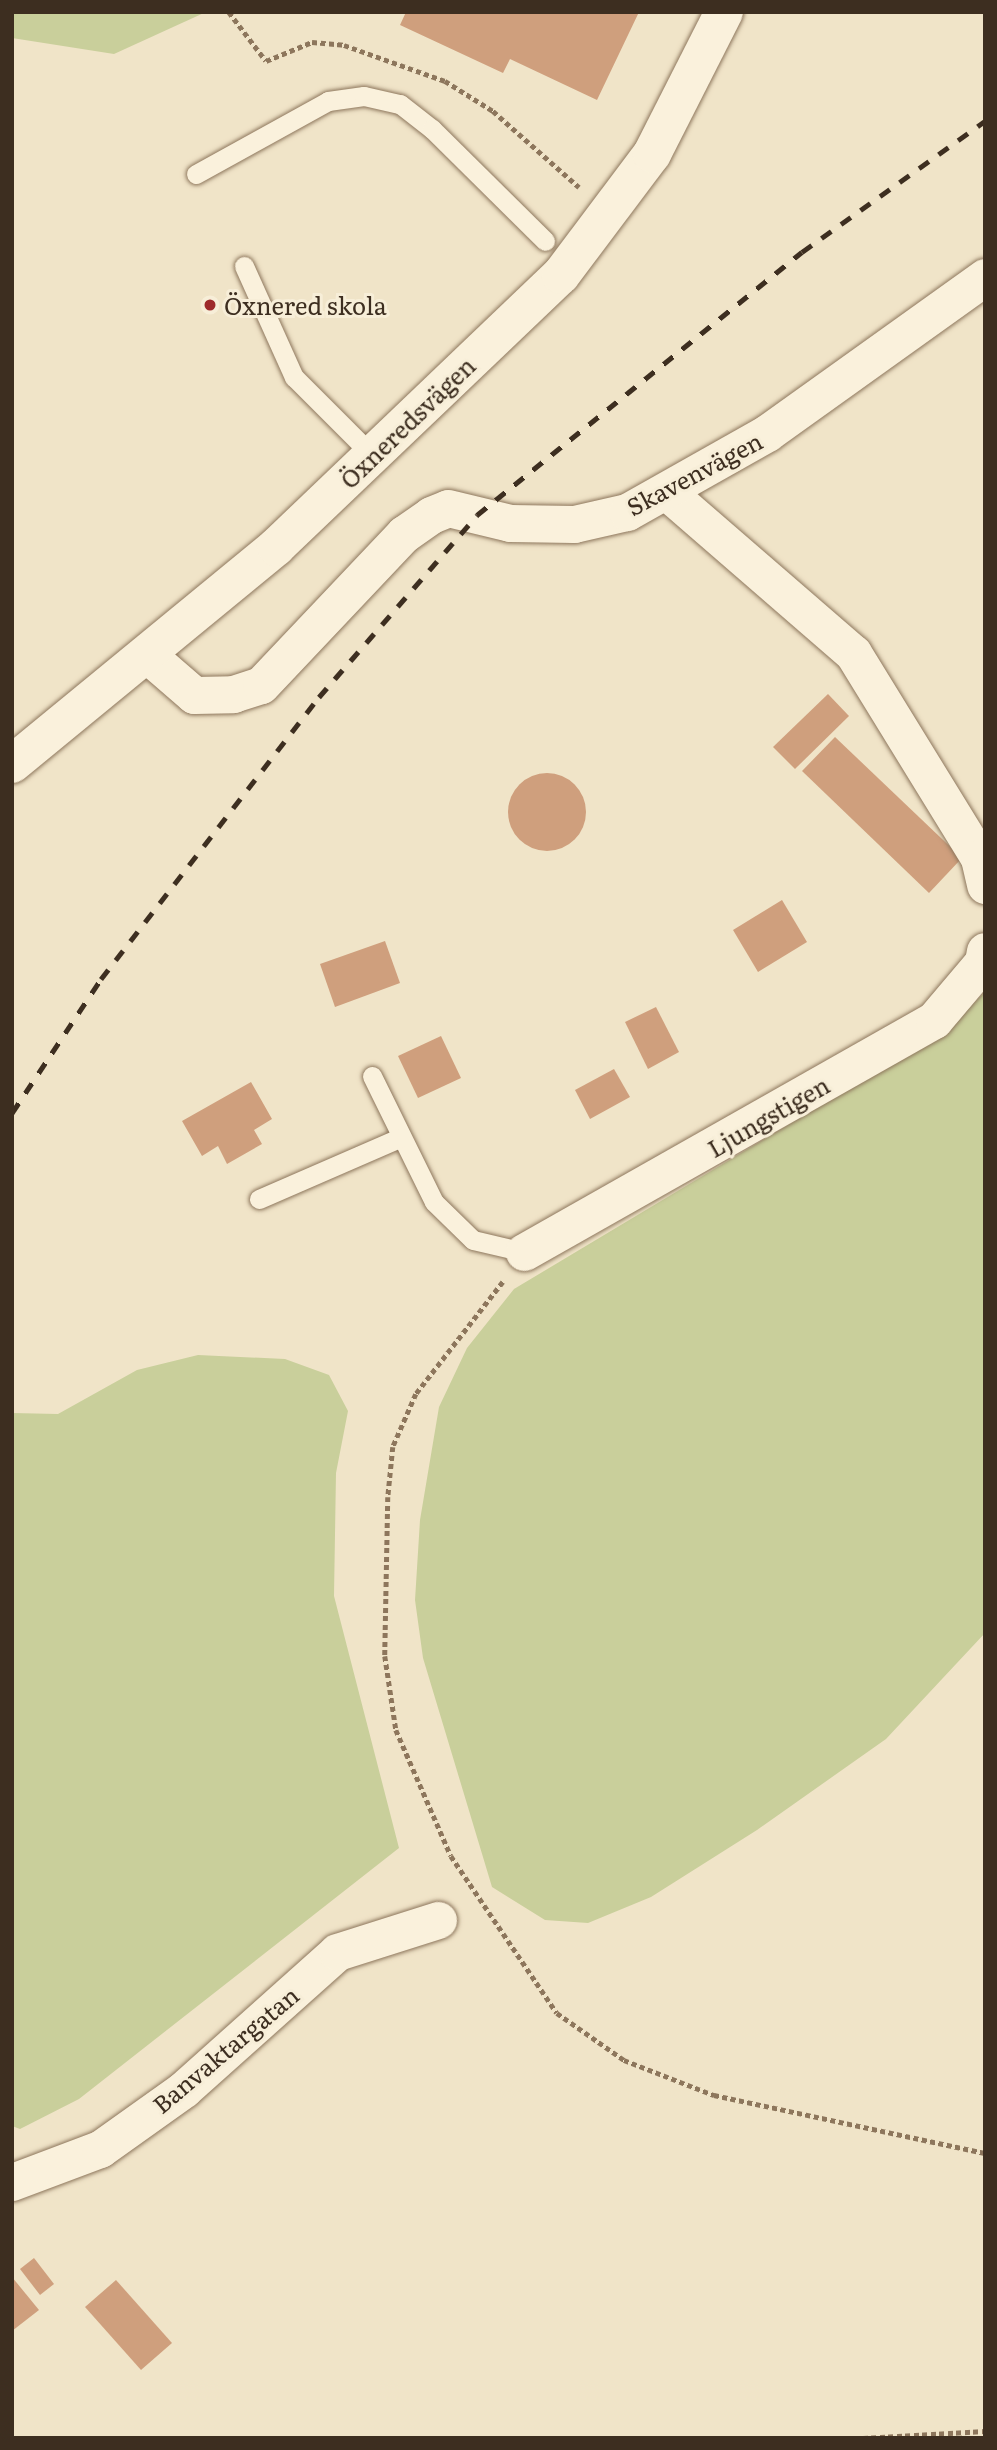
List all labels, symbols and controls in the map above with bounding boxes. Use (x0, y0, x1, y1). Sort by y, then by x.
place label: Öxnered skola (224, 291, 387, 319)
marker: Öxnered skola (202, 297, 218, 313)
street label: Öxneredsvägen (334, 350, 480, 494)
street label: Skavenvägen (621, 425, 767, 521)
street label: Ljungstigen (702, 1070, 834, 1162)
street label: Banvaktargatan (146, 1980, 304, 2118)

